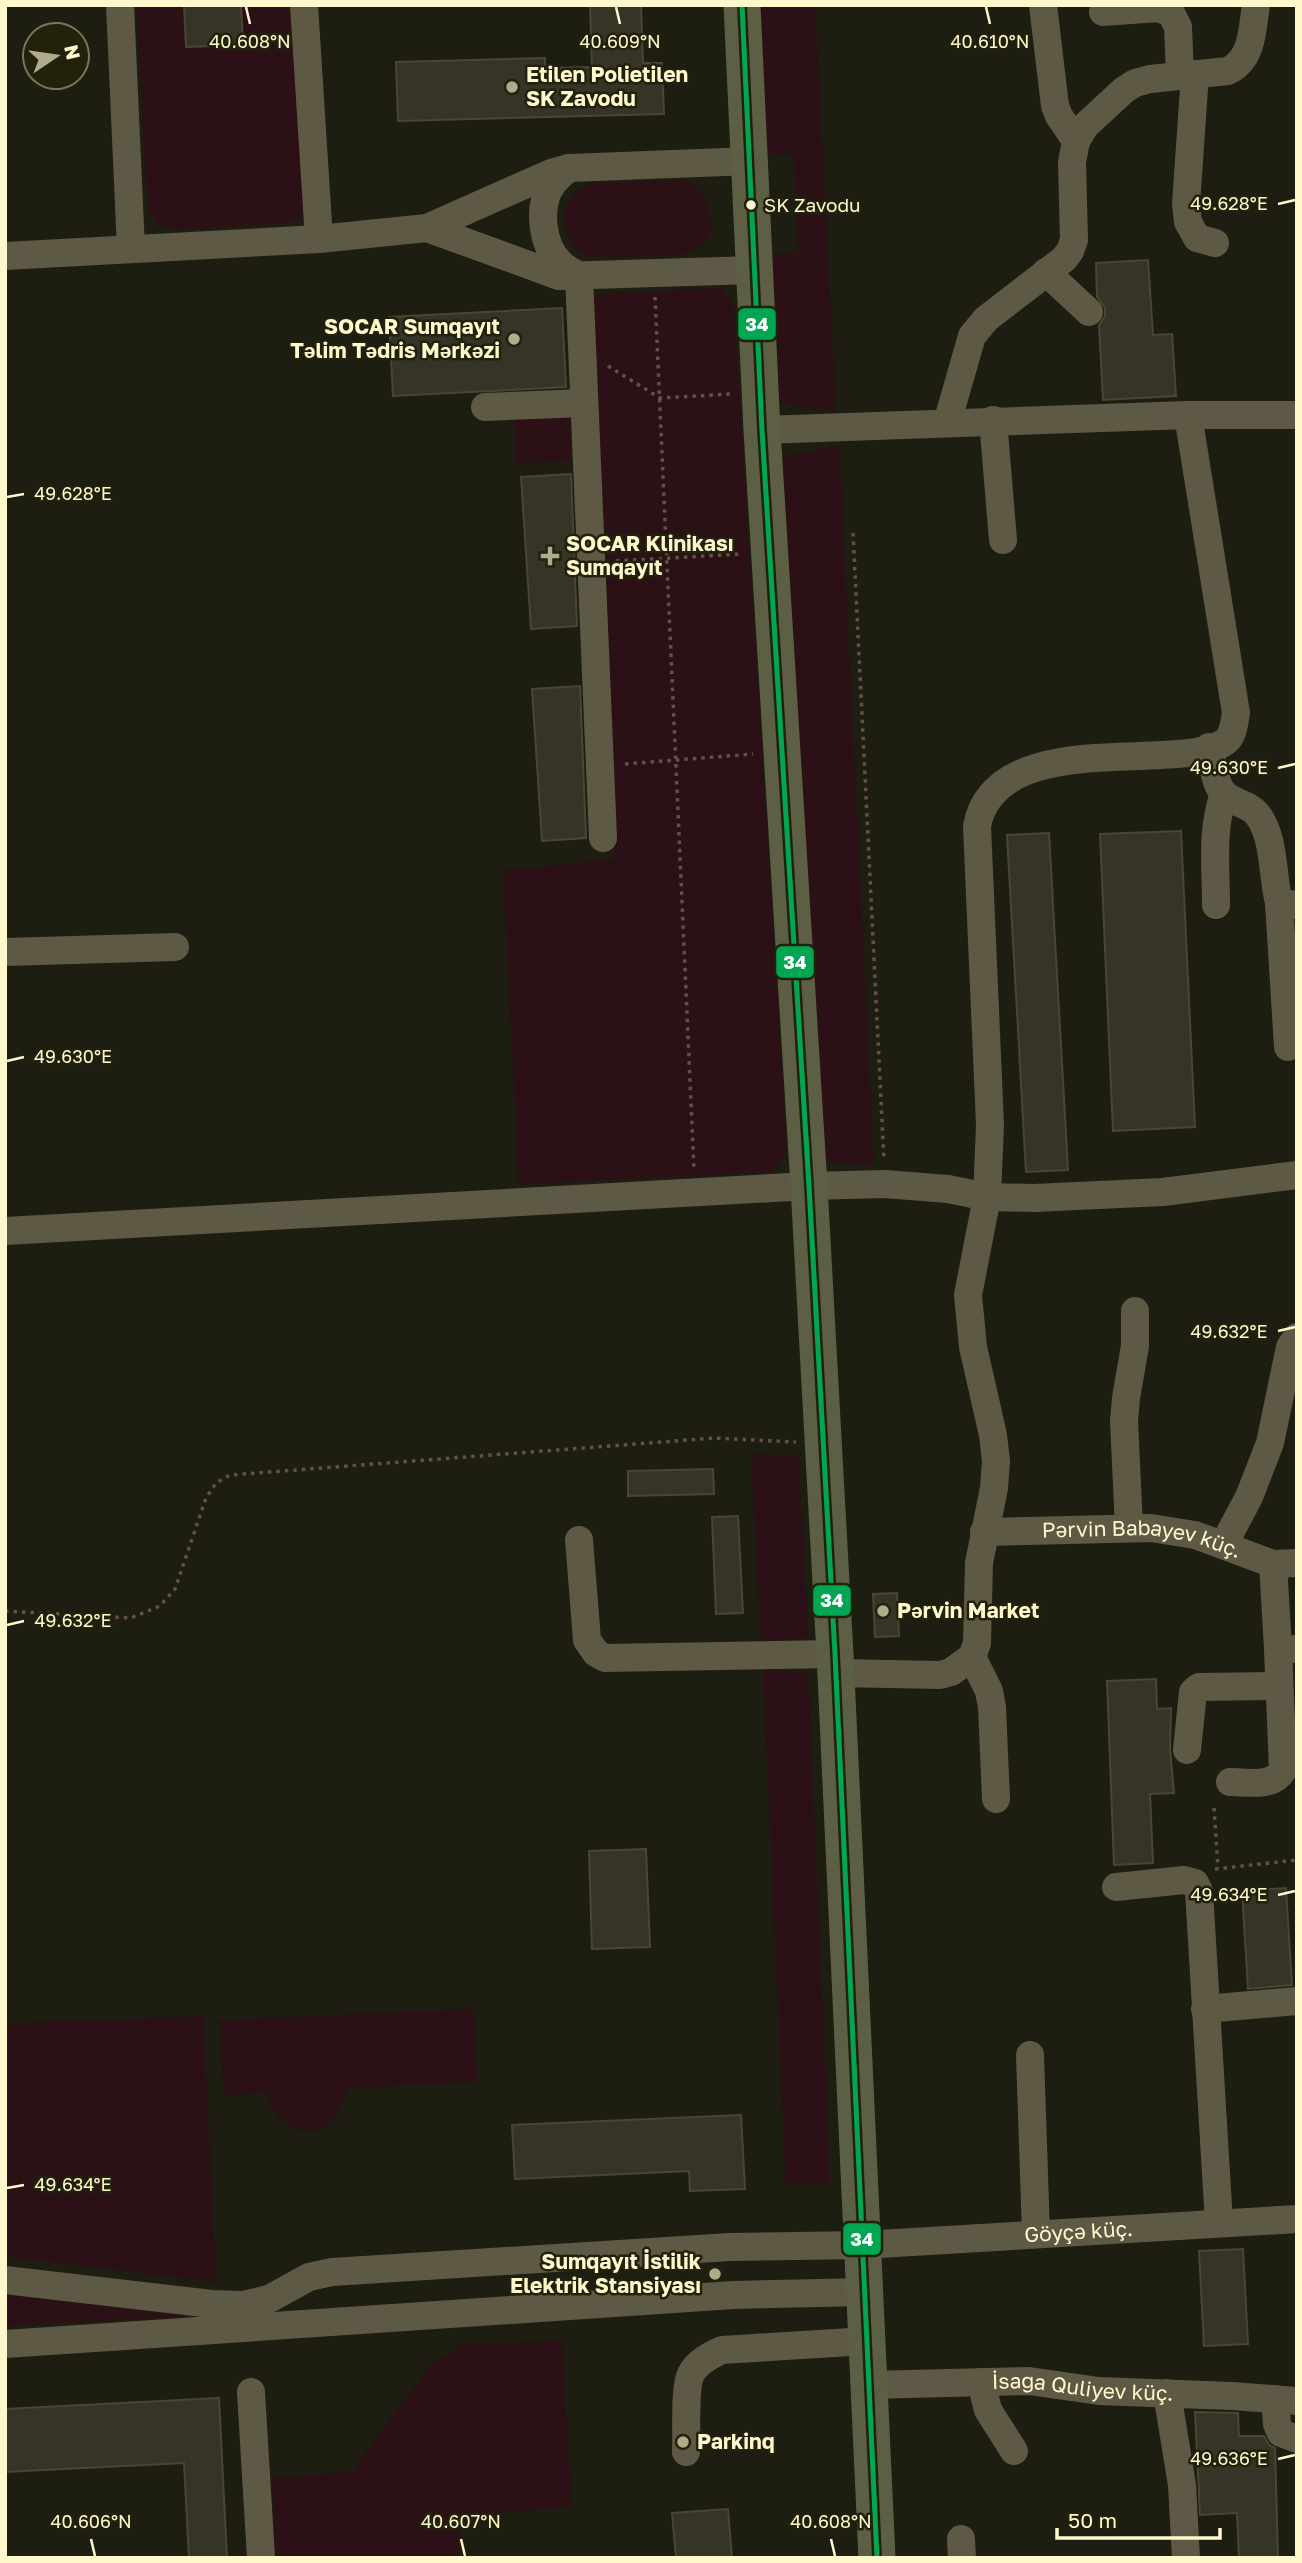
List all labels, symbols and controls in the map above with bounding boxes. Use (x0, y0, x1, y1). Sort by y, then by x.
north arrow (21, 21, 91, 91)
text: 40.608°N (209, 30, 291, 52)
text: 40.609°N (579, 30, 661, 52)
text: 40.610°N (950, 30, 1030, 52)
text: N (60, 42, 86, 62)
place label: Etilen Polietilen SK Zavodu (526, 61, 688, 111)
marker: Etilen Polietilen SK Zavodu (504, 79, 520, 95)
text: 49.628°E (1190, 192, 1268, 214)
place label: SK Zavodu (764, 193, 861, 216)
marker: SK Zavodu (744, 198, 758, 212)
line badge: 34 (737, 307, 777, 341)
text: 34 (745, 312, 769, 335)
place label: SOCAR Sumqayıt Təlim Tədris Mərkəzi (290, 313, 500, 363)
marker: SOCAR Sumqayıt Təlim Tədris Mərkəzi (506, 331, 522, 347)
text: 49.628°E (34, 482, 112, 504)
place label: SOCAR Klinikası Sumqayıt (566, 530, 734, 580)
marker: SOCAR Klinikası Sumqayıt (540, 546, 560, 566)
text: 49.630°E (1190, 756, 1268, 778)
line badge: 34 (775, 945, 815, 979)
text: 34 (783, 950, 807, 973)
text: 49.630°E (34, 1045, 112, 1067)
text: 49.632°E (1190, 1320, 1268, 1342)
street label: Pərvin Babayev küç. (1042, 1514, 1245, 1563)
line badge: 34 (812, 1584, 852, 1617)
text: 34 (820, 1588, 844, 1611)
place label: Pərvin Market (897, 1597, 1039, 1623)
marker: Pərvin Market (875, 1603, 891, 1619)
text: 49.632°E (34, 1609, 112, 1631)
text: 49.634°E (1191, 1883, 1267, 1905)
text: 49.634°E (35, 2173, 111, 2195)
street label: Göyçə küç. (1023, 2215, 1133, 2247)
line badge: 34 (842, 2222, 882, 2256)
text: 34 (850, 2227, 874, 2250)
place label: Sumqayıt İstilik Elektrik Stansiyası (510, 2248, 701, 2298)
marker: Sumqayıt İstilik Elektrik Stansiyası (707, 2266, 723, 2282)
street label: İsağa Quliyev küç. (991, 2367, 1174, 2406)
place label: Parkinq (697, 2428, 775, 2454)
marker: Parkinq (675, 2434, 691, 2450)
text: 49.636°E (1190, 2447, 1268, 2469)
scale bar (1057, 2496, 1220, 2540)
text: 50 m (1068, 2507, 1117, 2533)
text: 40.606°N (50, 2510, 132, 2532)
text: 40.607°N (421, 2510, 501, 2532)
text: 40.608°N (790, 2510, 872, 2532)

